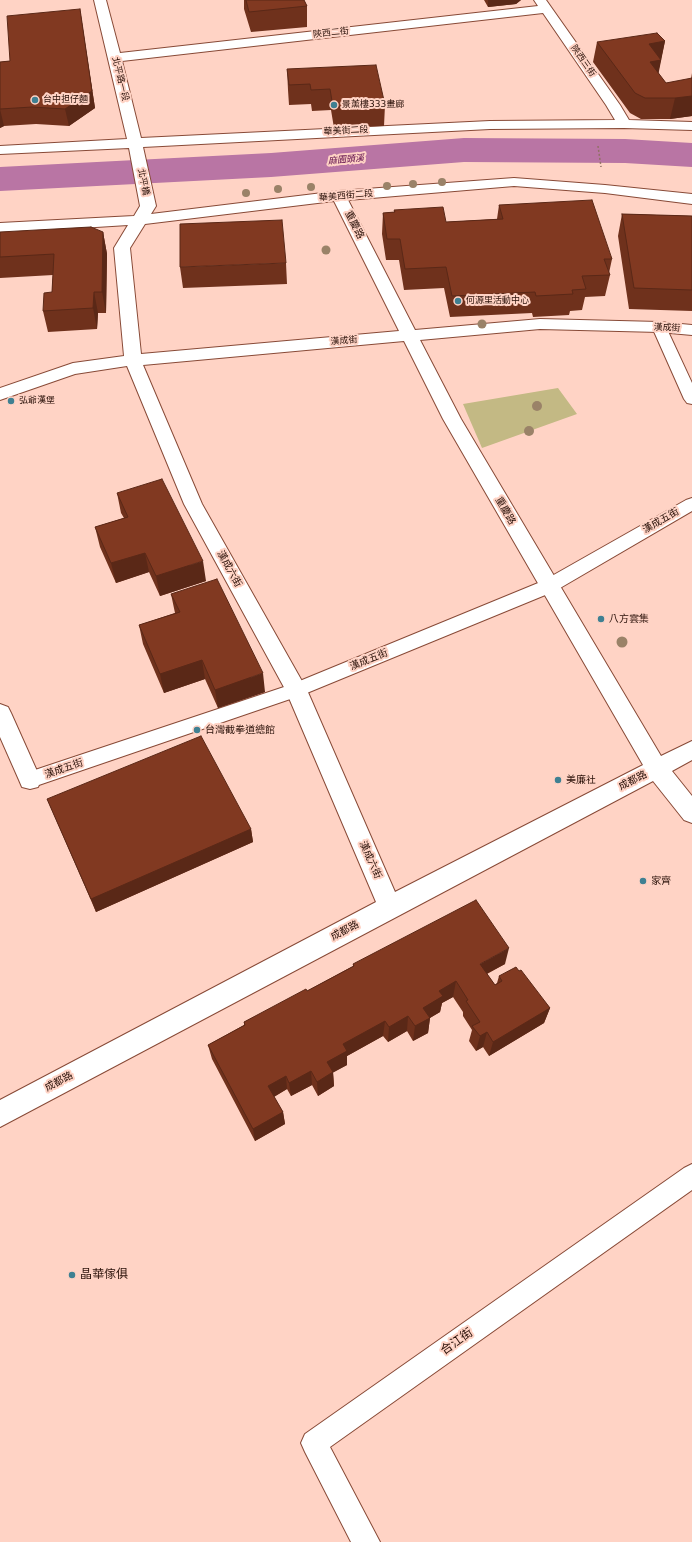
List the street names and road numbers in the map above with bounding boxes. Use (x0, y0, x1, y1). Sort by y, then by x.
street label: 陝西二街 (313, 26, 349, 40)
street label: 陝西三街 (568, 43, 598, 79)
street label: 北平路一段 (109, 56, 131, 102)
street label: 華美街二段 (323, 124, 369, 138)
street label: 北平橋 (135, 168, 151, 196)
street label: 華美西街二段 (319, 188, 373, 204)
street label: 重慶路 (342, 209, 366, 241)
street label: 漢成街 (653, 322, 681, 334)
street label: 漢成街 (330, 334, 358, 348)
street label: 重慶路 (492, 495, 518, 527)
street label: 漢成五街 (641, 506, 681, 536)
street label: 漢成六街 (214, 549, 244, 589)
street label: 漢成五街 (348, 647, 390, 673)
street label: 漢成五街 (43, 757, 85, 781)
street label: 成都路 (617, 769, 649, 793)
street label: 漢成六街 (356, 839, 384, 881)
street label: 成都路 (329, 919, 361, 943)
street label: 成都路 (43, 1070, 75, 1094)
street label: 合江街 (438, 1326, 476, 1358)

